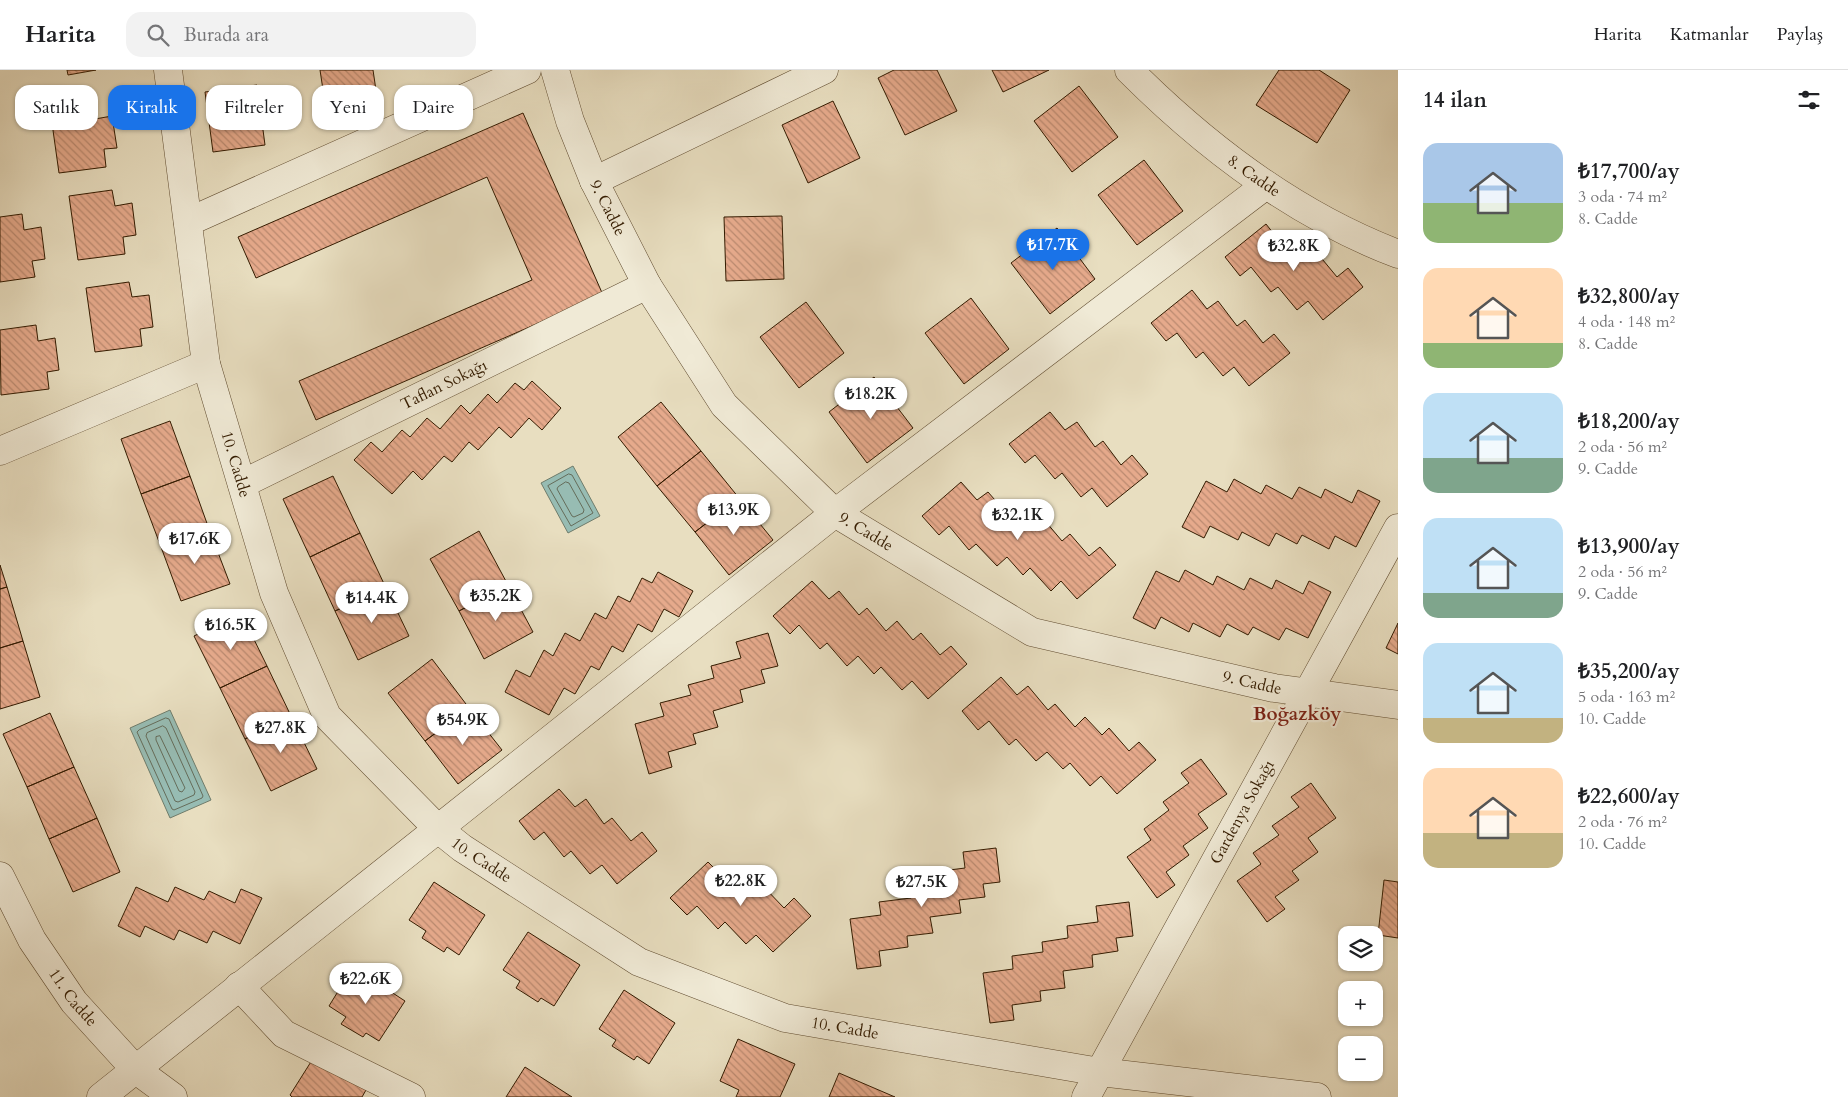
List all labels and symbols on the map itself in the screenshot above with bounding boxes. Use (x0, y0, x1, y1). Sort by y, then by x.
street label: 8. Cadde (1223, 150, 1285, 202)
street label: 9. Cadde (584, 176, 631, 240)
pin: ₺17.7K (1012, 228, 1094, 271)
pin: ₺32.8K (1253, 230, 1335, 272)
street label: Taflan Sokağı (397, 354, 491, 415)
pin: ₺18.2K (830, 378, 912, 420)
street label: 10. Cadde (216, 428, 256, 500)
pin: ₺13.9K (693, 494, 775, 536)
pin: ₺32.1K (977, 498, 1059, 541)
street label: 9. Cadde (834, 507, 897, 557)
pin: ₺17.6K (154, 522, 236, 565)
pin: ₺35.2K (455, 580, 537, 622)
pin: ₺14.4K (331, 582, 413, 624)
pin: ₺16.5K (190, 608, 272, 651)
street label: 9. Cadde (1220, 665, 1283, 700)
district label: Boğazköy (1253, 701, 1342, 727)
pin: ₺54.9K (422, 704, 504, 746)
pin: ₺27.8K (240, 712, 322, 754)
street label: Gardenya Sokağı (1205, 756, 1280, 868)
street label: 10. Cadde (446, 832, 516, 888)
pin: ₺22.8K (700, 864, 782, 907)
pin: ₺27.5K (881, 866, 963, 908)
pin: ₺22.6K (325, 962, 407, 1005)
street label: 11. Cadde (43, 964, 102, 1031)
street label: 10. Cadde (809, 1012, 880, 1045)

